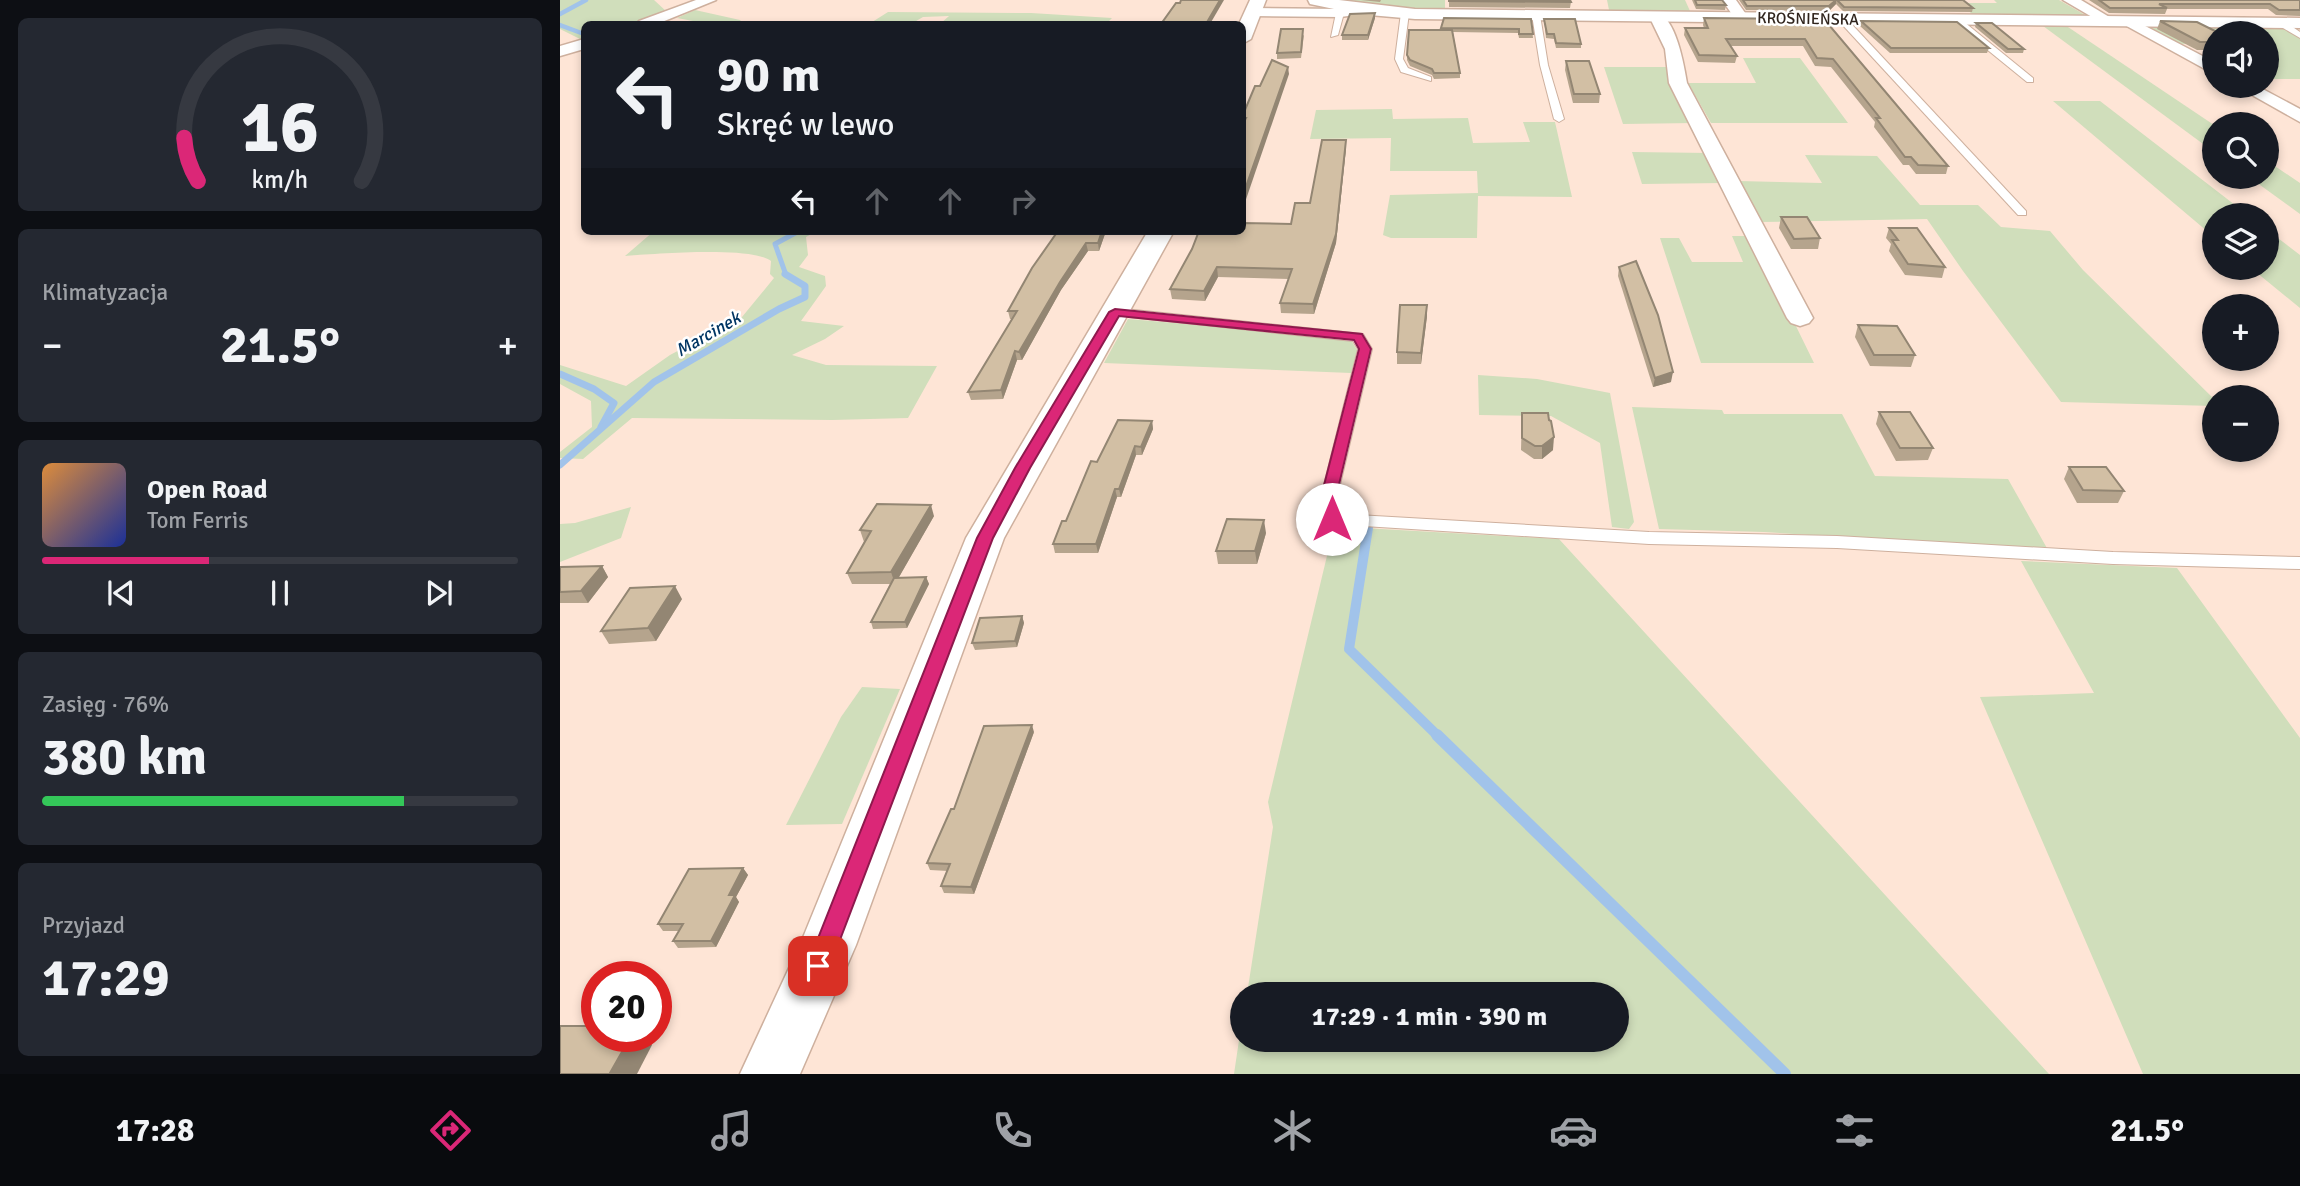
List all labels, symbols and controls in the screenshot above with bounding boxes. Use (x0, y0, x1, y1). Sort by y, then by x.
street label: KROŚNIEŃSKA (1757, 8, 1859, 30)
map controls (2202, 21, 2279, 462)
button: sound (2202, 21, 2279, 98)
text: 90 m (717, 45, 820, 105)
icon: left (602, 49, 693, 140)
text: 16 (241, 83, 319, 172)
text: Skręć w lewo (717, 105, 894, 144)
button: search (2202, 112, 2279, 189)
text: km/h (252, 163, 308, 194)
icon: left (785, 182, 823, 220)
icon: ahead (858, 182, 896, 220)
icon: ahead (931, 182, 969, 220)
icon: right (1004, 182, 1042, 220)
button: layers (2202, 203, 2279, 280)
text: Klimatyzacja (42, 278, 168, 307)
button: + (2202, 294, 2279, 371)
water label: Marcinek (672, 306, 746, 361)
text: 21.5° (220, 313, 340, 377)
text: − (42, 322, 63, 369)
text: + (497, 322, 518, 369)
button: − (2202, 385, 2279, 462)
text: Open Road (147, 474, 268, 506)
position arrow (1295, 482, 1369, 556)
text: Tom Ferris (147, 506, 248, 535)
icon: previous (102, 574, 140, 612)
icon: pause (261, 574, 299, 612)
icon: next (420, 574, 458, 612)
text: Zasięg · 76% (42, 690, 169, 719)
text: 380 km (42, 725, 207, 789)
text: Przyjazd (42, 911, 125, 940)
pin (788, 936, 848, 996)
text: 17:29 (42, 946, 170, 1010)
icon: arrive (799, 947, 837, 985)
speed limit sign: 20 (581, 961, 672, 1052)
text: 17:29 · 1 min · 390 m (1312, 1001, 1547, 1033)
icon: directions (426, 1106, 475, 1155)
icon: music (707, 1106, 756, 1155)
icon: phone (988, 1106, 1037, 1155)
icon: climate (1268, 1106, 1317, 1155)
icon: car (1549, 1106, 1598, 1155)
icon: filters (1830, 1106, 1879, 1155)
text: 17:28 (116, 1111, 194, 1150)
text: 21.5° (2110, 1111, 2184, 1150)

